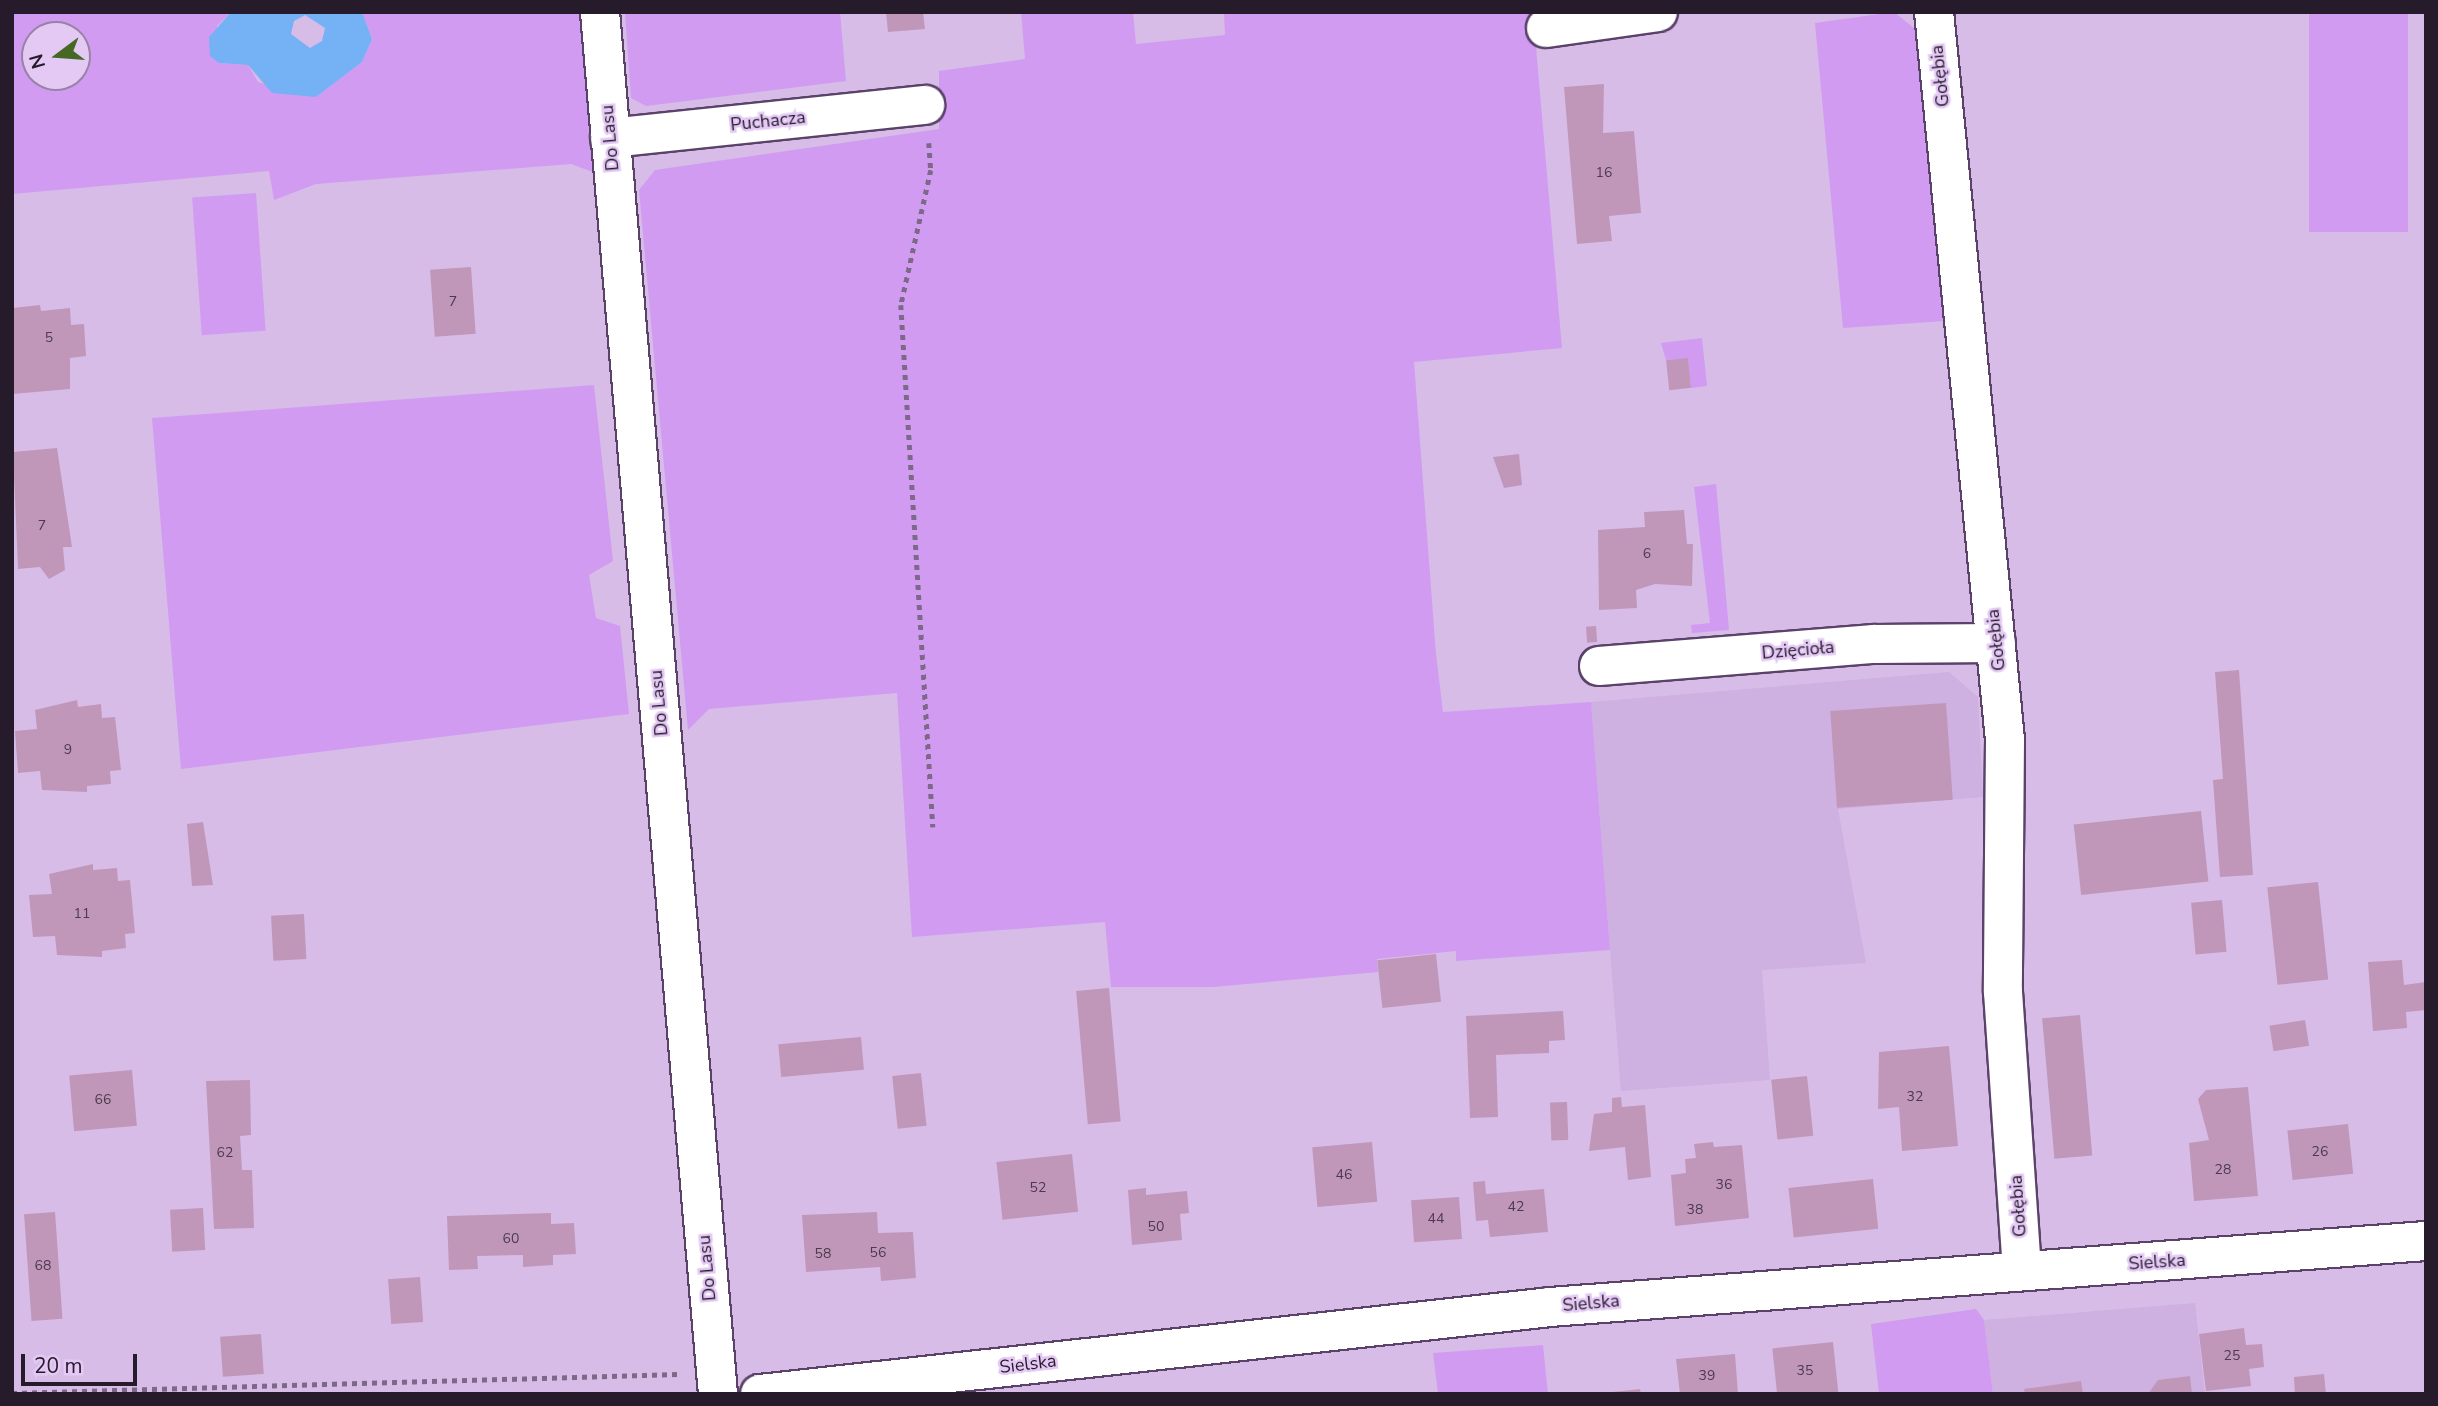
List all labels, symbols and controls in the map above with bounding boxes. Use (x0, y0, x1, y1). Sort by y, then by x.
north arrow (21, 21, 91, 91)
street label: Gołębia (1926, 44, 1954, 108)
text: N (23, 51, 52, 72)
street label: Do Lasu (596, 104, 624, 172)
street label: Puchacza (729, 106, 807, 136)
house number: 16 (1596, 165, 1612, 181)
house number: 7 (449, 294, 457, 310)
house number: 5 (45, 330, 53, 346)
house number: 7 (38, 518, 46, 534)
house number: 6 (1643, 546, 1651, 562)
street label: Gołębia (1982, 608, 2010, 672)
street label: Dzięcioła (1761, 636, 1835, 664)
street label: Do Lasu (645, 669, 673, 737)
house number: 9 (64, 742, 72, 758)
house number: 11 (74, 906, 90, 922)
house number: 32 (1907, 1089, 1923, 1105)
house number: 66 (95, 1092, 111, 1108)
house number: 26 (2312, 1144, 2328, 1160)
house number: 62 (217, 1145, 233, 1161)
house number: 28 (2215, 1162, 2231, 1178)
house number: 46 (1336, 1167, 1352, 1183)
street label: Gołębia (2005, 1174, 2031, 1238)
house number: 36 (1716, 1177, 1732, 1193)
house number: 52 (1030, 1180, 1046, 1196)
house number: 42 (1508, 1199, 1524, 1215)
house number: 38 (1687, 1202, 1703, 1218)
house number: 44 (1428, 1211, 1444, 1227)
house number: 50 (1148, 1219, 1164, 1235)
house number: 60 (503, 1231, 519, 1247)
street label: Do Lasu (693, 1234, 721, 1302)
house number: 56 (870, 1245, 886, 1261)
house number: 58 (815, 1246, 831, 1262)
street label: Sielska (2128, 1249, 2186, 1275)
house number: 68 (35, 1258, 51, 1274)
street label: Sielska (1562, 1290, 1620, 1316)
scale bar (24, 1340, 140, 1384)
house number: 25 (2224, 1348, 2240, 1364)
street label: Sielska (998, 1350, 1058, 1378)
text: 20 m (34, 1352, 83, 1380)
house number: 35 (1797, 1363, 1813, 1379)
house number: 39 (1699, 1368, 1715, 1384)

